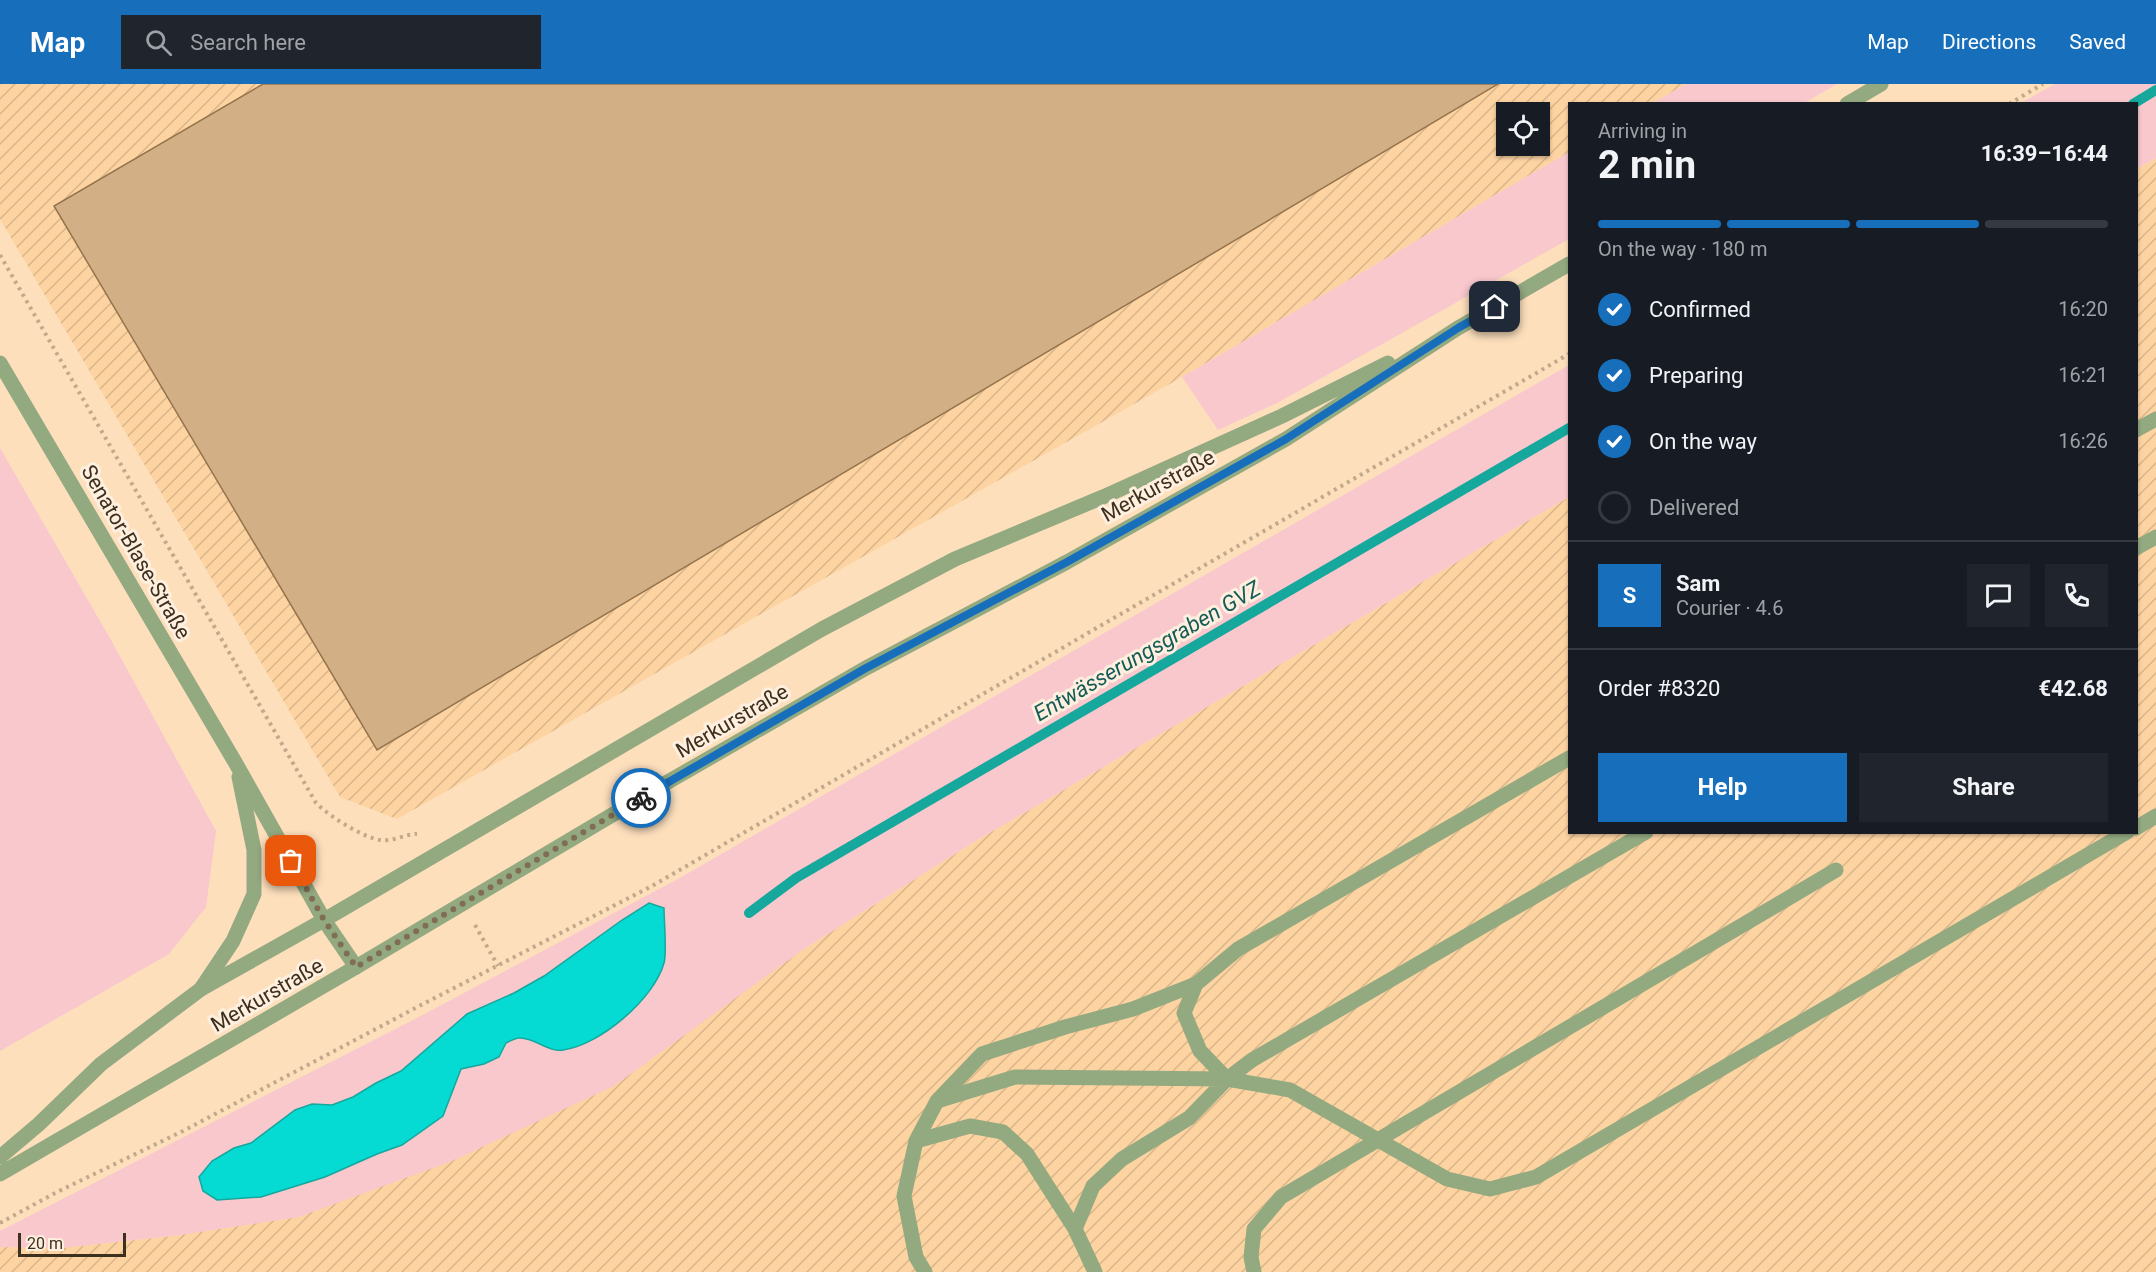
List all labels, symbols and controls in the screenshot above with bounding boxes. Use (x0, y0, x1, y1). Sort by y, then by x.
search box (121, 15, 541, 69)
text: Map (30, 26, 85, 59)
icon: search (142, 26, 175, 59)
text: Search here (190, 30, 306, 55)
text: Map (1867, 30, 1909, 54)
text: Directions (1942, 30, 2036, 54)
text: Saved (2069, 30, 2126, 54)
map controls (1496, 102, 1550, 156)
button: locate (1496, 102, 1550, 156)
text: Arriving in (1598, 119, 1687, 143)
text: 16:39–16:44 (1981, 141, 2108, 166)
text: 2 min (1598, 142, 1696, 188)
text: On the way · 180 m (1598, 237, 1767, 261)
pin (1469, 281, 1520, 332)
icon: home (1478, 290, 1511, 323)
icon: check (1598, 293, 1631, 326)
text: Confirmed (1649, 297, 1751, 322)
text: 16:20 (2058, 297, 2108, 321)
icon: check (1598, 359, 1631, 392)
text: Preparing (1649, 363, 1743, 388)
text: 16:21 (2058, 363, 2108, 387)
icon: check (1598, 425, 1631, 458)
text: On the way (1649, 429, 1757, 454)
text: 16:26 (2058, 429, 2108, 453)
street label: Merkurstraße (1097, 445, 1219, 527)
street label: Senator-Blase-Straße (76, 461, 196, 643)
text: Delivered (1649, 495, 1739, 520)
button: chat (1967, 564, 2030, 627)
button: phone (2045, 564, 2108, 627)
text: Sam (1676, 571, 1720, 596)
water label: Entwässerungsgraben GVZ (1029, 575, 1266, 726)
text: S (1623, 583, 1636, 608)
text: Courier · 4.6 (1676, 596, 1783, 620)
text: Order #8320 (1598, 676, 1720, 701)
text: €42.68 (2039, 676, 2108, 701)
street label: Merkurstraße (672, 679, 792, 763)
button: Help (1598, 753, 1847, 822)
button: Share (1859, 753, 2108, 822)
courier (611, 768, 671, 828)
icon: bike (625, 782, 658, 815)
pin (265, 835, 316, 886)
icon: bag (274, 844, 307, 877)
street label: Merkurstraße (207, 953, 327, 1037)
scale bar (18, 1230, 126, 1258)
text: 20 m (27, 1234, 63, 1253)

